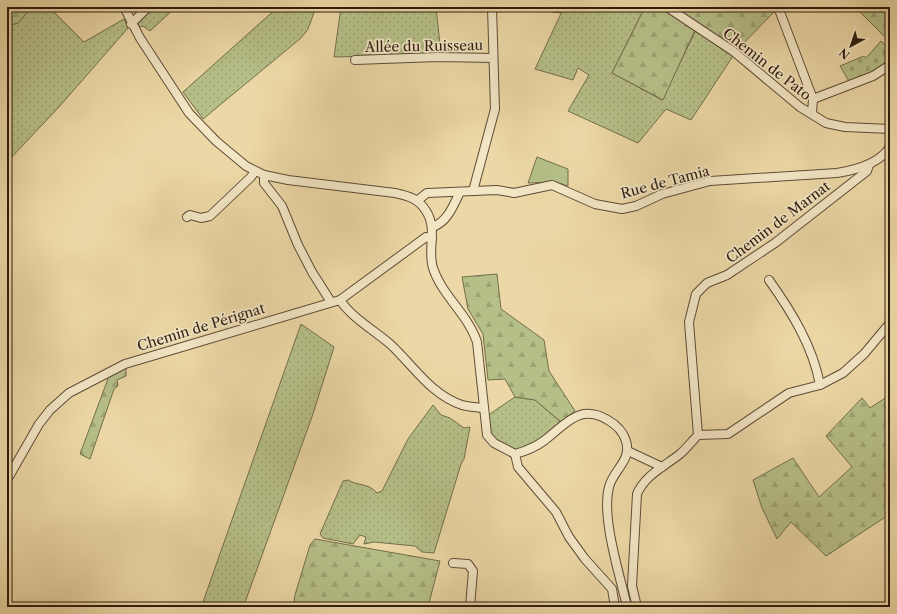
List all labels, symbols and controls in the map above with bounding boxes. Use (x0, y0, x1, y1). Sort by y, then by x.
street label: Chemin de Pato (719, 24, 815, 104)
north arrow (831, 26, 871, 66)
street label: Allée du Ruisseau (364, 36, 484, 56)
text: N (836, 45, 853, 62)
street label: Rue de Tamia (619, 161, 712, 203)
street label: Chemin de Marnat (722, 177, 834, 267)
street label: Chemin de Pérignat (135, 299, 267, 355)

